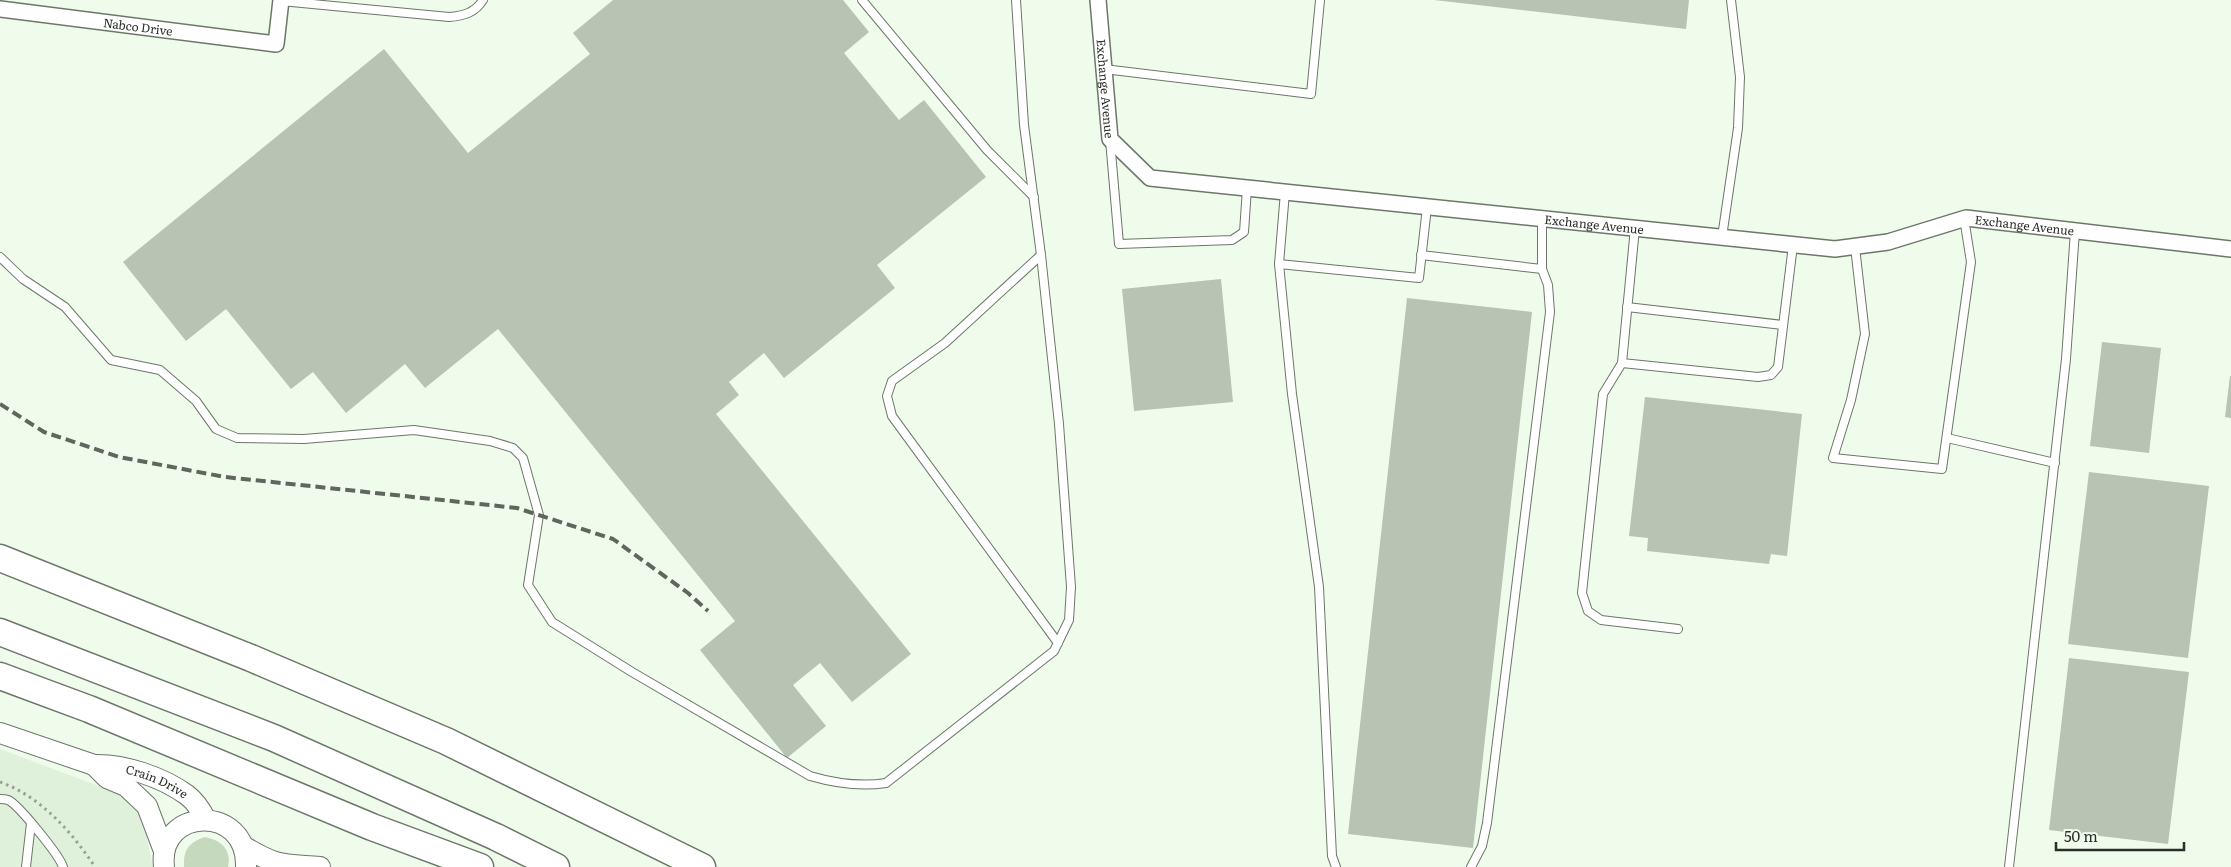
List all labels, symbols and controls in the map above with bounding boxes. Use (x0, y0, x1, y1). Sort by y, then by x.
street label: Nabco Drive (102, 13, 174, 40)
street label: Exchange Avenue (1092, 38, 1119, 139)
street label: Exchange Avenue (1544, 210, 1645, 238)
street label: Exchange Avenue (1974, 210, 2075, 240)
street label: Crain Drive (124, 760, 192, 802)
scale bar (2056, 820, 2184, 852)
text: 50 m (2064, 824, 2098, 847)

